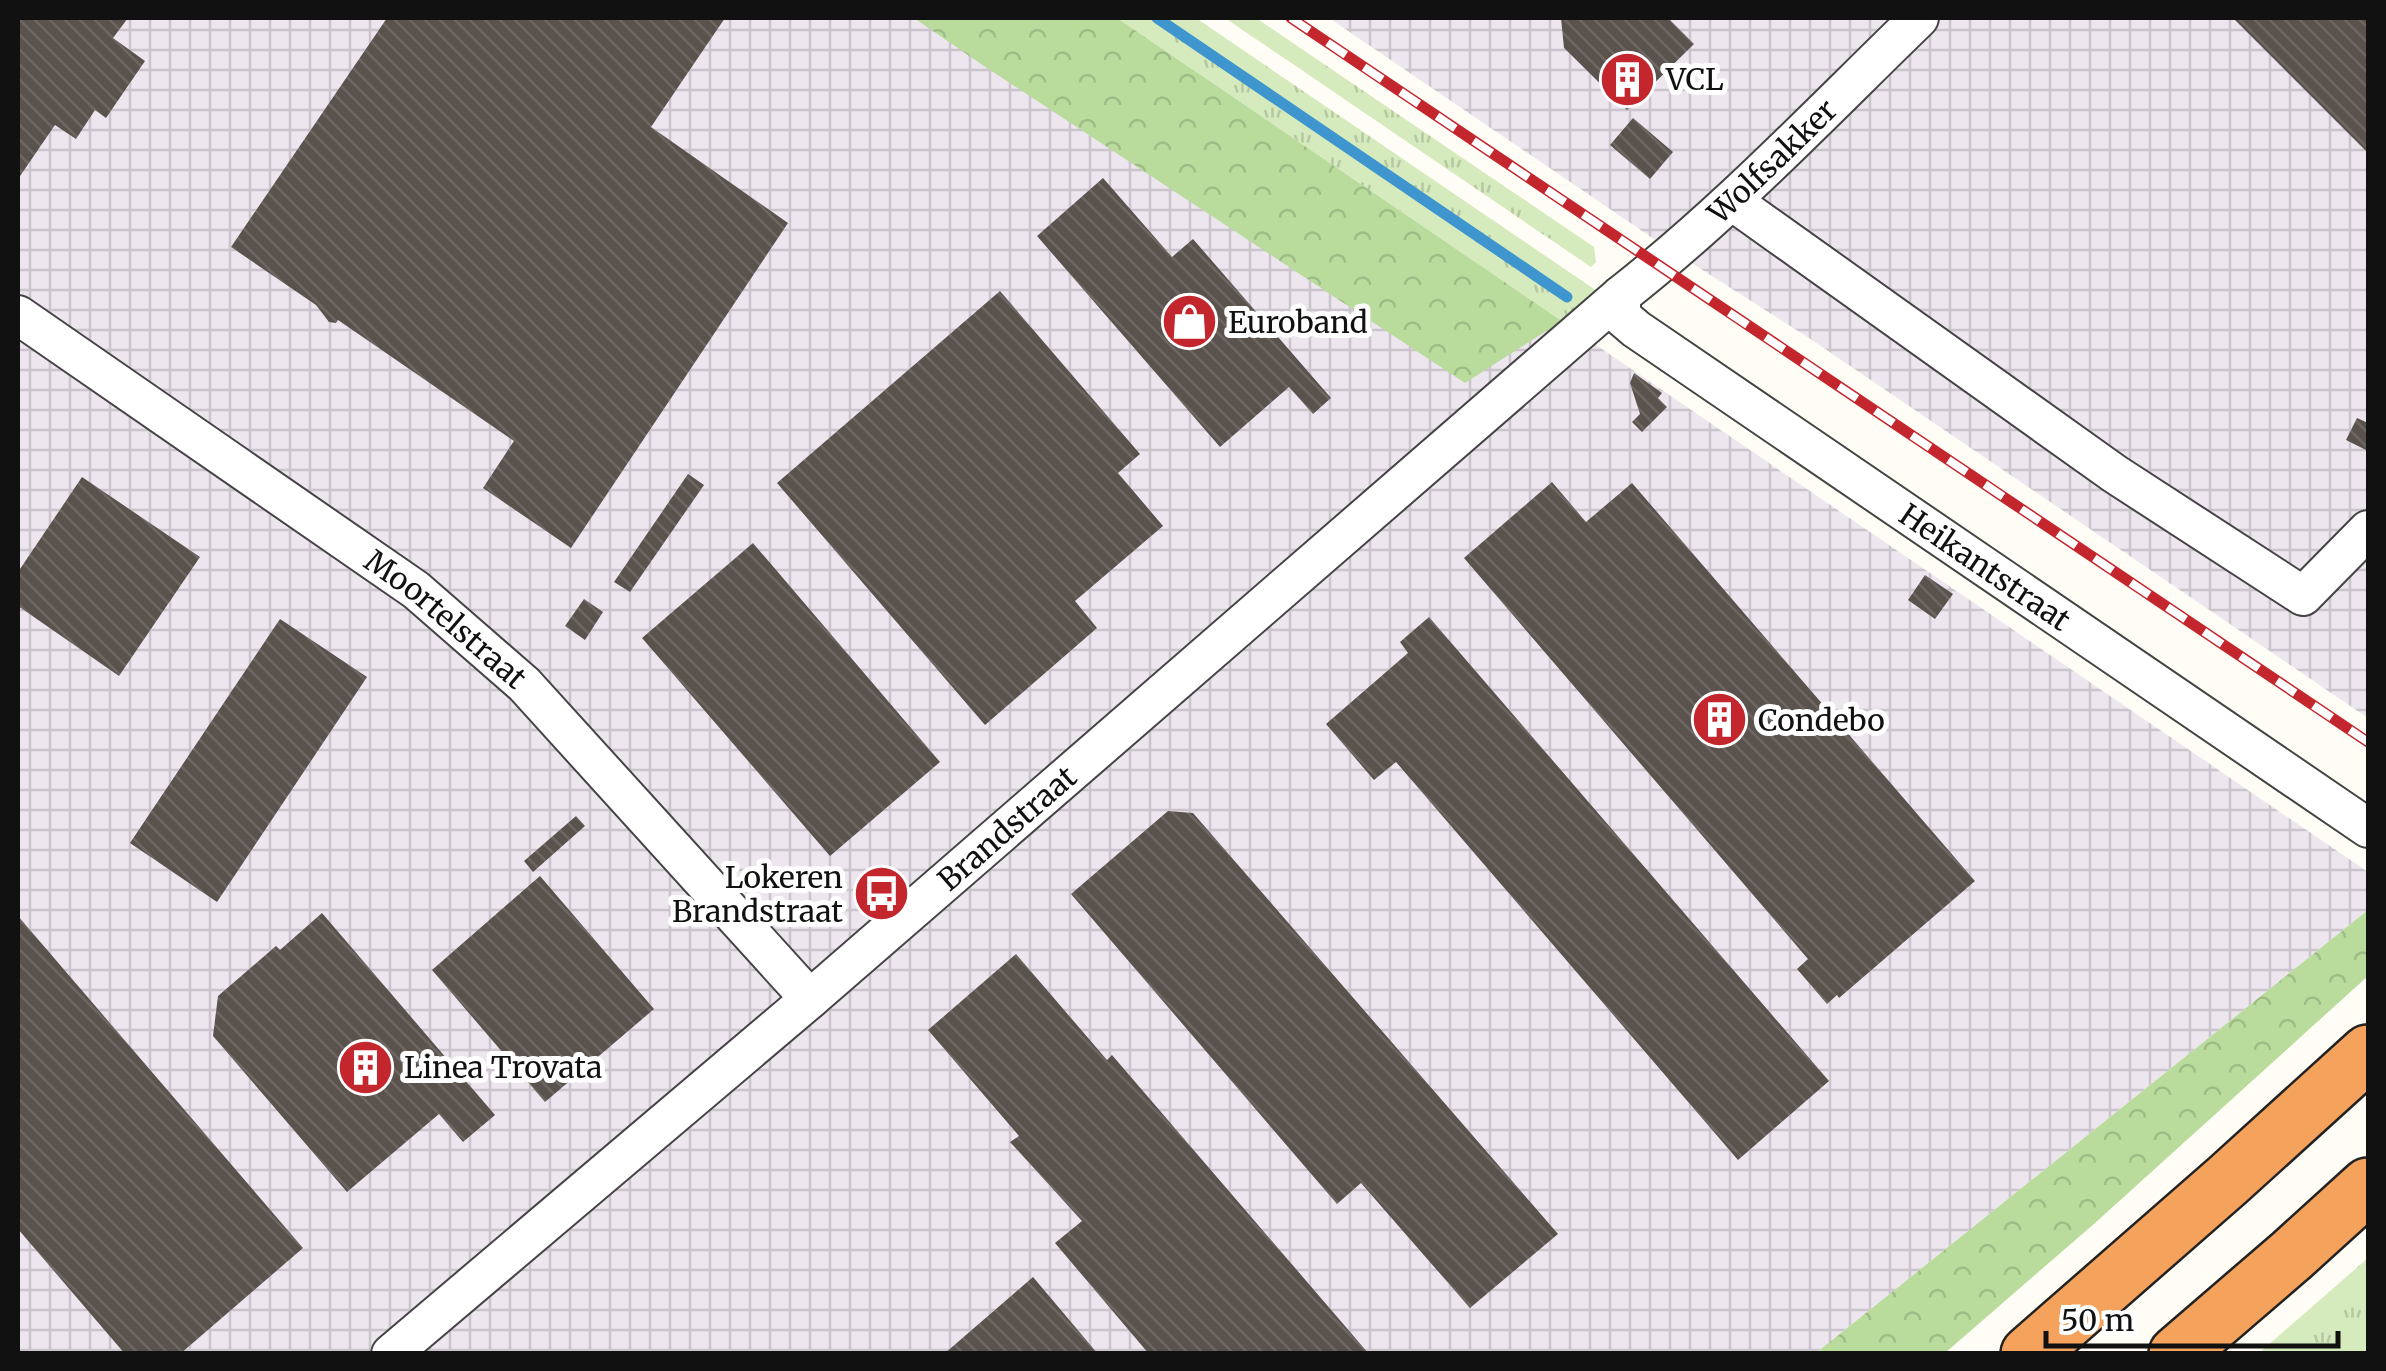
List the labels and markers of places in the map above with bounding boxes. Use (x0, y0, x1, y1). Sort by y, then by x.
building icon: VCL (1597, 49, 1657, 109)
place label: VCL (1665, 60, 1724, 98)
shop icon: Euroband (1159, 292, 1219, 352)
place label: Euroband (1228, 303, 1368, 341)
building icon: Condebo (1689, 690, 1749, 750)
place label: Condebo (1758, 701, 1885, 739)
place label: Lokeren Brandstraat (672, 858, 843, 930)
bus stop icon: Lokeren Brandstraat (852, 864, 912, 924)
building icon: Linea Trovata (335, 1037, 395, 1097)
place label: Linea Trovata (404, 1048, 602, 1086)

